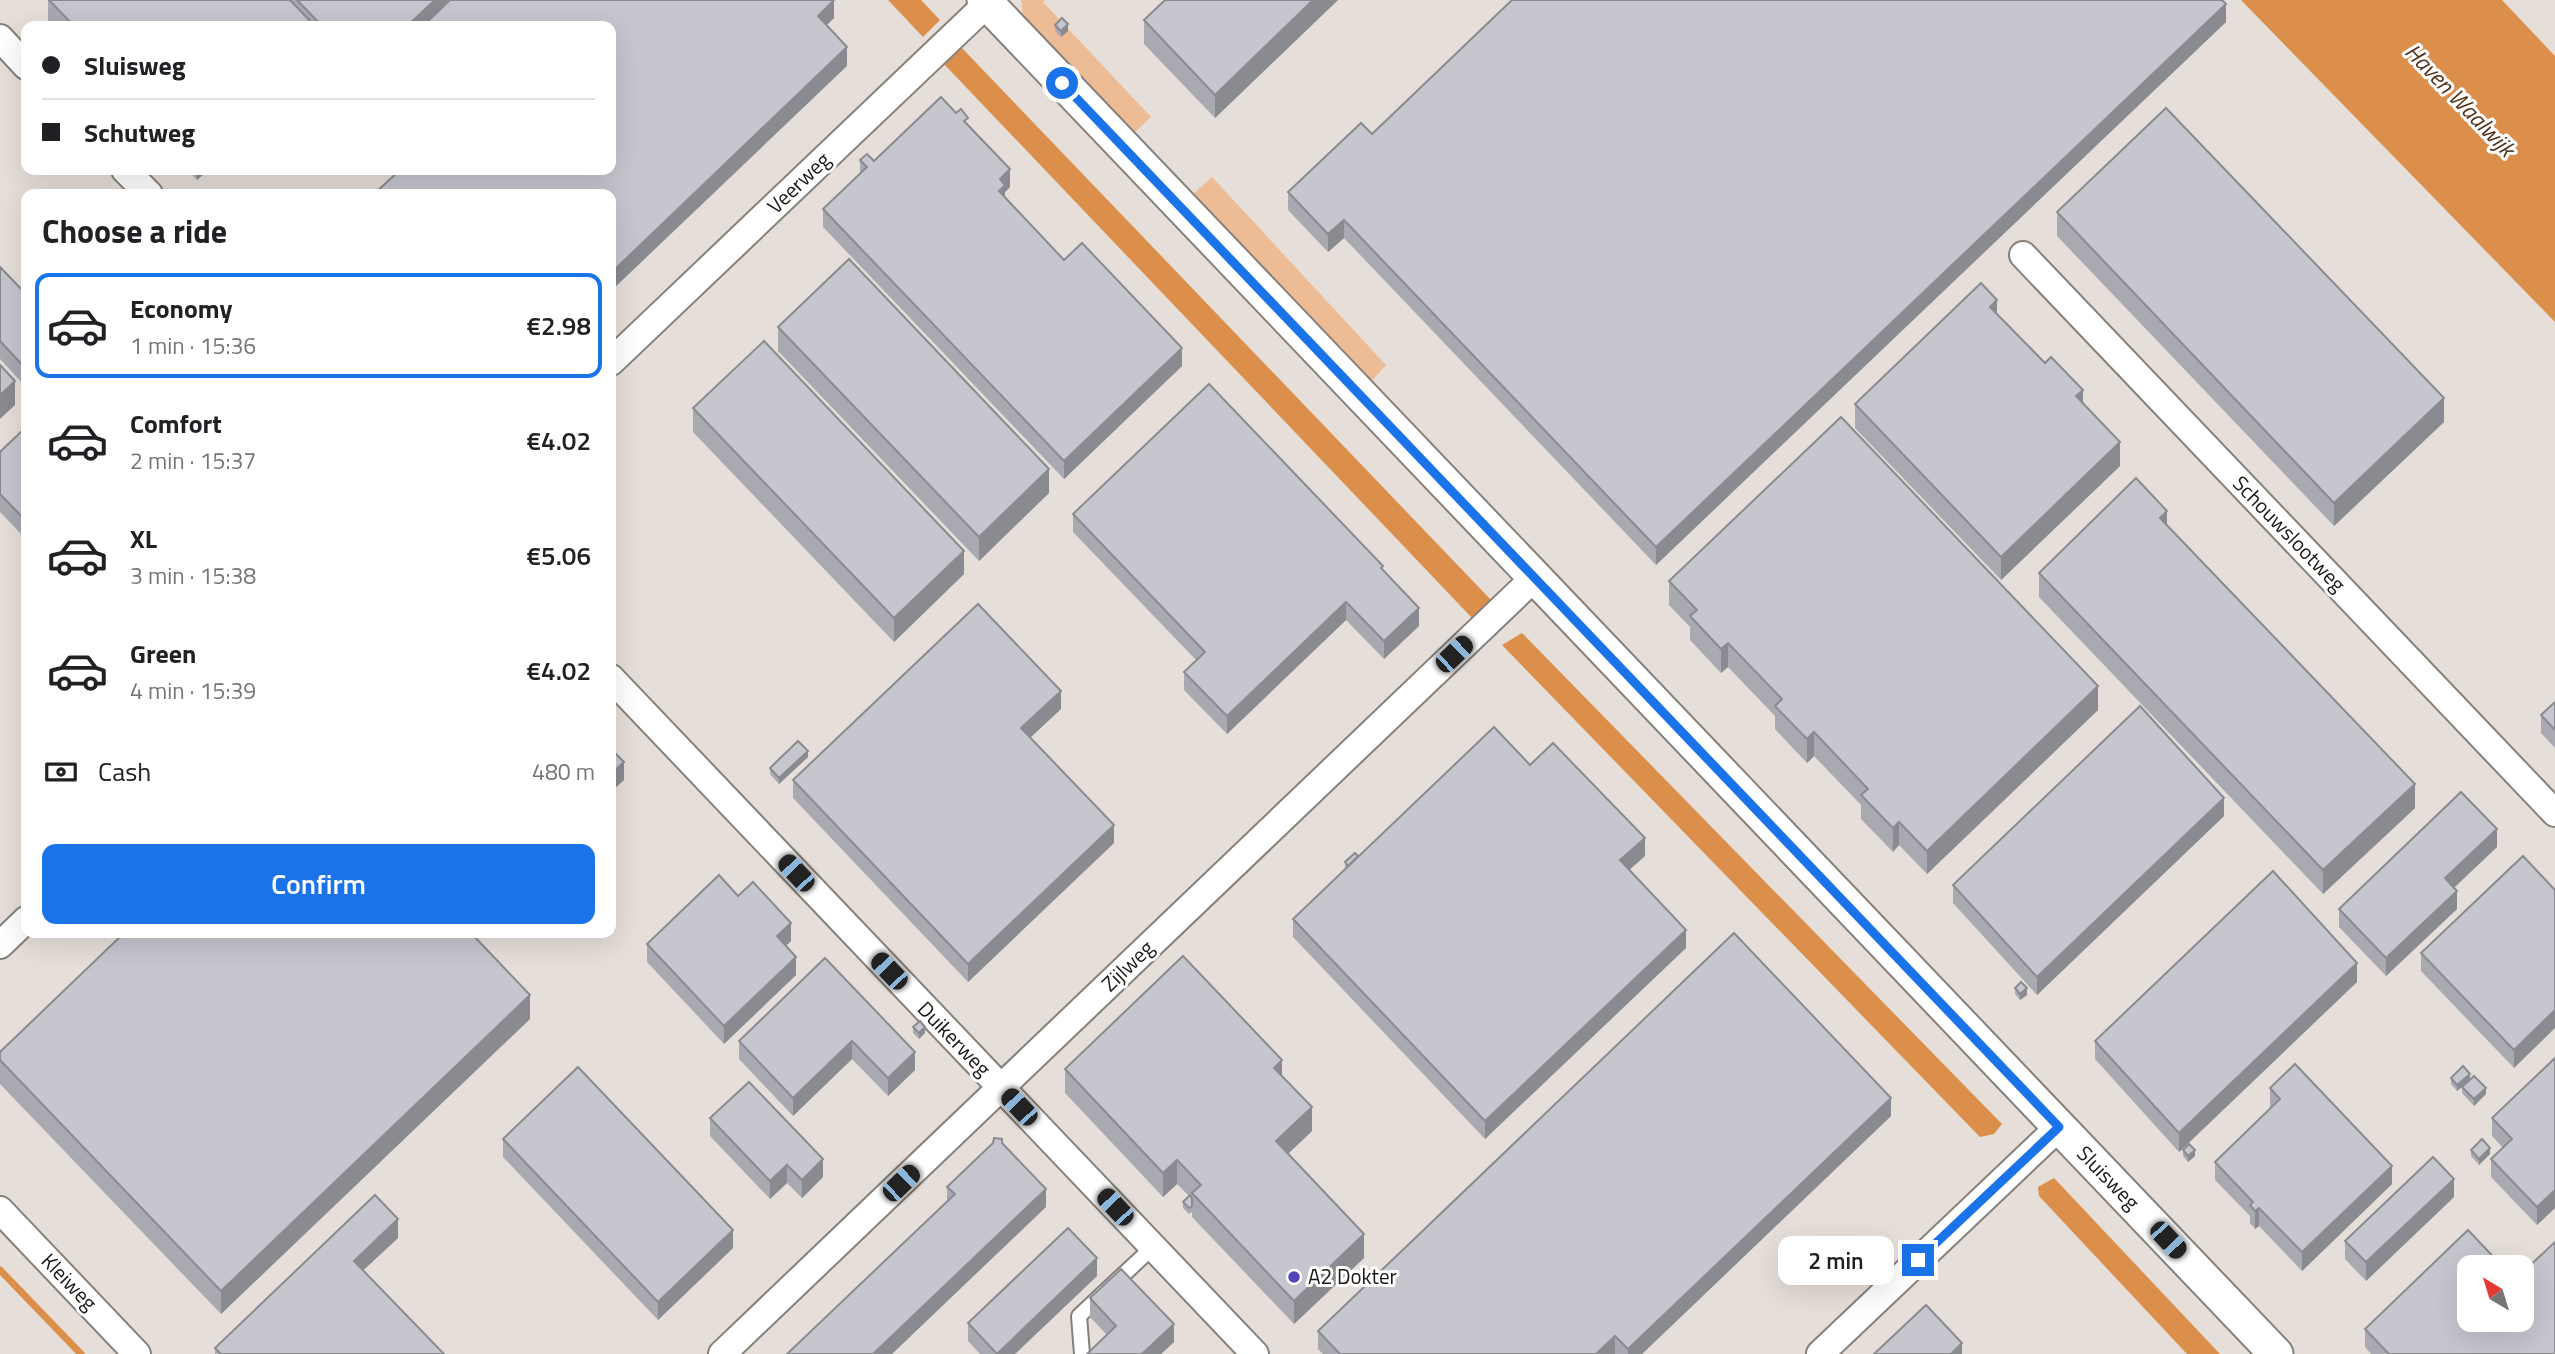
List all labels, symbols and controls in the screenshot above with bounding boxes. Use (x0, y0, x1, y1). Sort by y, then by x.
water label: Haven Waalwijk (2397, 35, 2526, 166)
text: Sluisweg (84, 46, 186, 85)
route start (1046, 67, 1078, 99)
text: Schutweg (84, 113, 195, 152)
street label: Veerweg (759, 144, 837, 221)
text: Choose a ride (42, 207, 227, 255)
text: Economy (130, 289, 232, 328)
icon: car (46, 294, 109, 357)
text: €2.98 (527, 306, 591, 345)
text: 1 min · 15:36 (130, 328, 256, 363)
text: Comfort (130, 404, 222, 443)
icon: car (46, 409, 109, 472)
text: €4.02 (527, 421, 591, 460)
text: 2 min · 15:37 (130, 443, 256, 478)
street label: Schouwslootweg (2226, 468, 2354, 599)
text: XL (130, 519, 157, 558)
icon: car (46, 524, 109, 587)
text: €5.06 (527, 536, 591, 575)
text: 3 min · 15:38 (130, 558, 256, 593)
car (1432, 632, 1477, 676)
text: Green (130, 634, 196, 673)
icon: car (46, 639, 109, 702)
text: €4.02 (527, 651, 591, 690)
text: 4 min · 15:39 (130, 673, 256, 708)
text: Cash (98, 752, 151, 791)
icon: cash (42, 753, 80, 791)
text: 480 m (532, 754, 595, 789)
button: Confirm (42, 844, 595, 924)
car (774, 850, 819, 896)
street label: Zijlweg (1094, 932, 1161, 999)
car (867, 949, 912, 993)
street label: Duikerweg (910, 993, 999, 1083)
car (997, 1084, 1042, 1130)
street label: Sluisweg (2070, 1138, 2148, 1217)
car (879, 1161, 924, 1205)
car (1093, 1184, 1138, 1230)
car (2146, 1217, 2191, 1263)
callout: 2 min (1778, 1236, 1894, 1284)
text: 2 min (1808, 1243, 1864, 1278)
route end (1902, 1244, 1934, 1276)
street label: Kleiweg (34, 1245, 105, 1317)
north arrow (2457, 1255, 2534, 1332)
map controls (2457, 1255, 2534, 1332)
place label: A2 Dokter (1308, 1260, 1397, 1292)
marker: A2 Dokter (1286, 1269, 1302, 1285)

